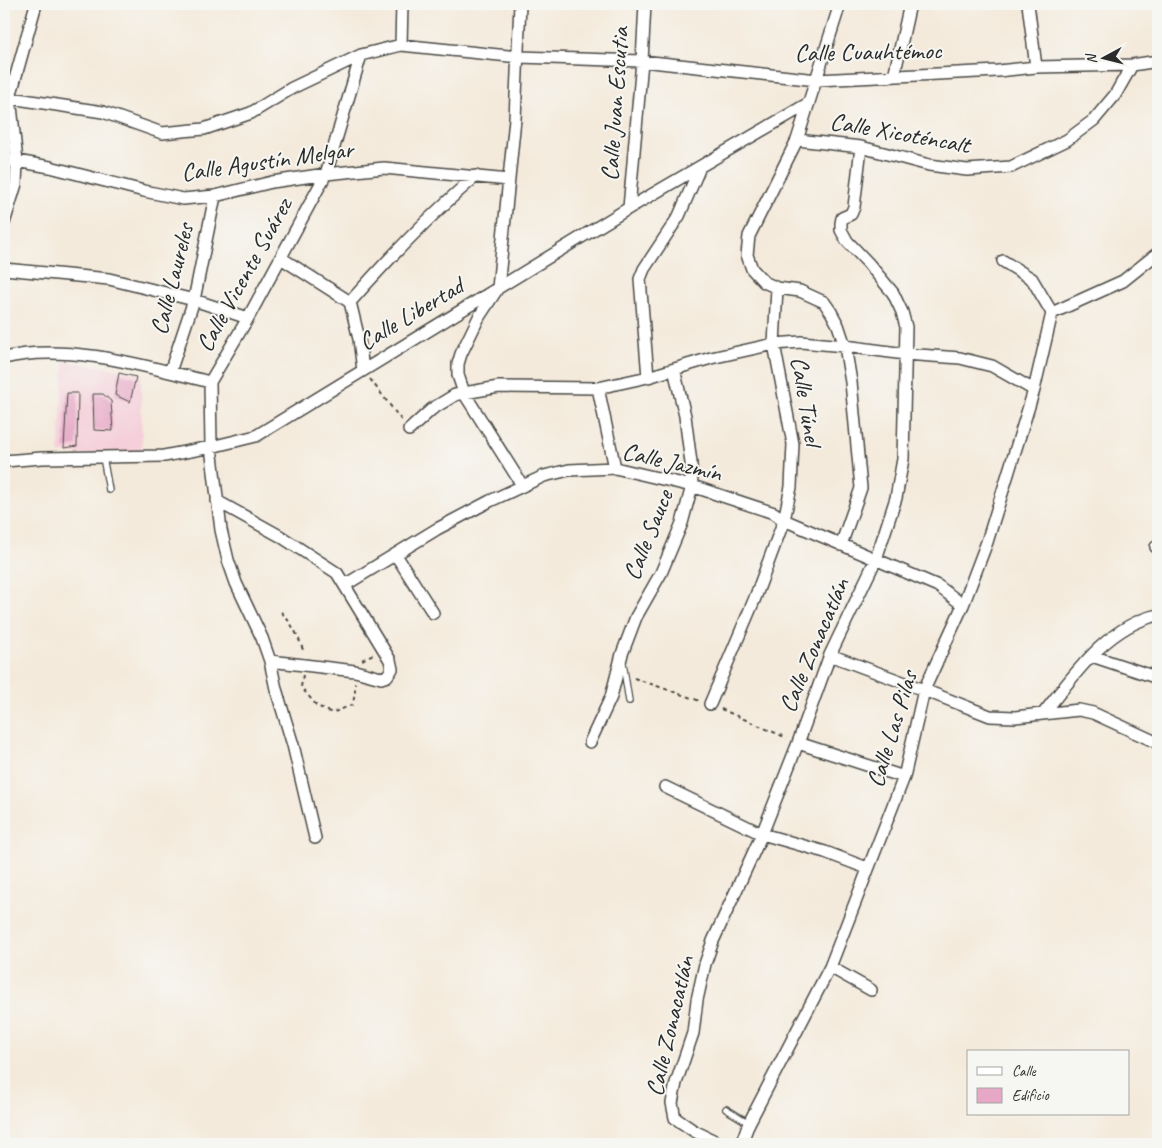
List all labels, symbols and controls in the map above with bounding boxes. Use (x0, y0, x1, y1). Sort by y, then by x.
street label: Calle Juan Escutia (594, 24, 636, 182)
north arrow (1080, 32, 1130, 82)
street label: Calle Cuauhtémoc (794, 35, 943, 69)
text: N (1082, 52, 1101, 65)
street label: Calle Xicoténcalt (828, 105, 975, 161)
street label: Calle Agustín Melgar (179, 133, 358, 189)
street label: Calle Vicente Suárez (189, 191, 300, 357)
street label: Calle Laureles (143, 218, 202, 338)
street label: Calle Libertad (353, 269, 472, 358)
street label: Calle Túnel (783, 354, 830, 452)
street label: Calle Jazmín (619, 435, 726, 489)
street label: Calle Sauce (615, 483, 681, 585)
street label: Calle Zonacatlán (771, 572, 857, 717)
street label: Calle Las Pilas (859, 665, 926, 791)
street label: Calle Zonacatlán (638, 952, 702, 1099)
legend (967, 1050, 1130, 1116)
text: Calle (1012, 1062, 1037, 1081)
text: Edificio (1012, 1086, 1050, 1105)

